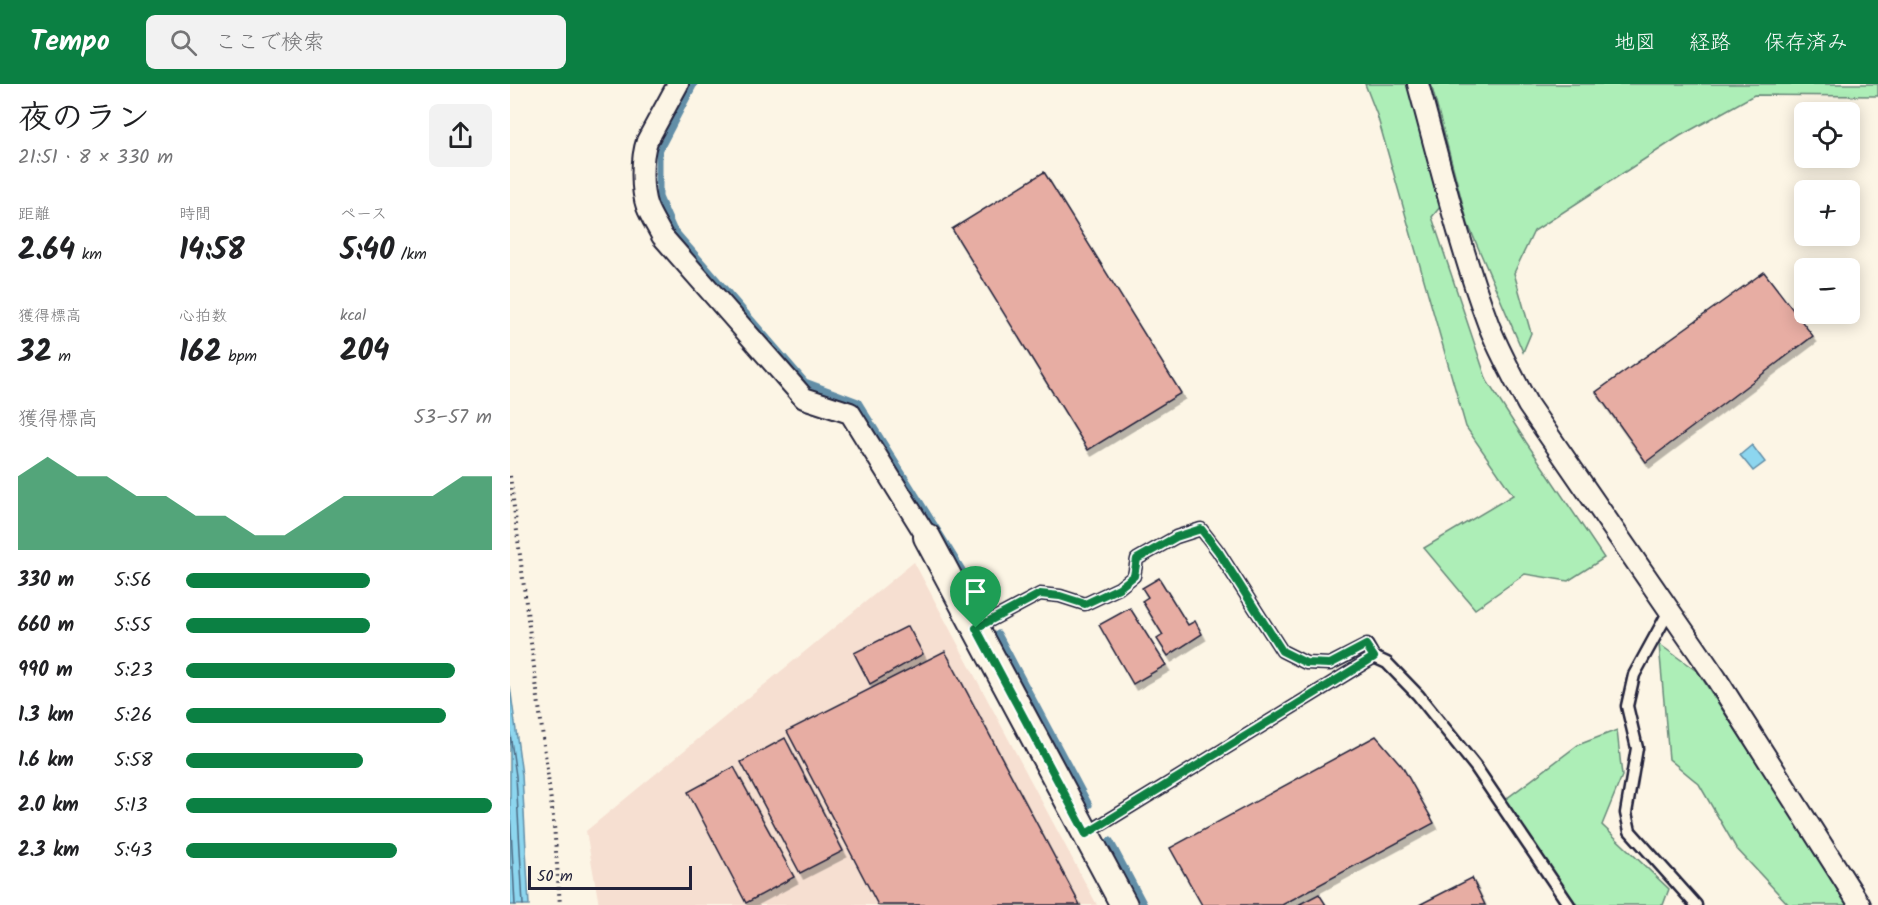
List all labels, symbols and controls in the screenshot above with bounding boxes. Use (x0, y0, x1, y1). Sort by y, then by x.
search box (146, 15, 566, 69)
text: Tempo (30, 20, 110, 65)
icon: search (167, 26, 200, 59)
text: ここで検索 (215, 26, 325, 61)
text: 地図 (1614, 27, 1656, 60)
text: 経路 (1689, 27, 1731, 60)
text: 保存済み (1764, 27, 1848, 60)
text: 夜のラン (18, 93, 150, 146)
map controls (1794, 102, 1860, 324)
button: locate (1794, 102, 1860, 168)
button: share (429, 104, 492, 167)
text: 21:51 · 8 × 330 m (18, 142, 173, 174)
button: + (1794, 180, 1860, 246)
text: 距離 (18, 202, 50, 227)
text: 時間 (179, 202, 211, 227)
text: ペース (340, 202, 387, 227)
text: 2.64 (18, 227, 75, 275)
text: 14:58 (179, 227, 245, 275)
text: 5:40 (340, 227, 394, 275)
text: km (75, 242, 102, 267)
text: /km (394, 242, 427, 267)
button: − (1794, 258, 1860, 324)
text: kcal (340, 303, 366, 328)
text: 獲得標高 (18, 304, 82, 329)
text: 心拍数 (179, 304, 227, 329)
text: 204 (340, 328, 389, 376)
text: 32 (18, 329, 52, 377)
text: 162 (179, 329, 222, 377)
text: m (52, 344, 71, 369)
text: bpm (222, 344, 257, 369)
text: 53–57 m (414, 402, 492, 434)
text: 獲得標高 (18, 404, 98, 436)
text: 330 m (18, 565, 74, 597)
text: 5:56 (114, 565, 152, 597)
pin (950, 566, 1001, 628)
icon: arrive (959, 575, 992, 608)
text: 660 m (18, 610, 74, 642)
text: 5:55 (114, 610, 151, 642)
text: 990 m (18, 655, 73, 687)
text: 5:23 (114, 655, 153, 687)
text: 1.3 km (18, 700, 74, 732)
text: 5:26 (114, 700, 152, 732)
text: 1.6 km (18, 745, 74, 777)
text: 5:58 (114, 745, 152, 777)
text: 2.0 km (18, 790, 79, 822)
text: 5:13 (114, 790, 147, 822)
text: 2.3 km (18, 835, 79, 867)
text: 5:43 (114, 835, 152, 867)
scale bar (528, 863, 692, 890)
text: 50 m (537, 864, 573, 889)

